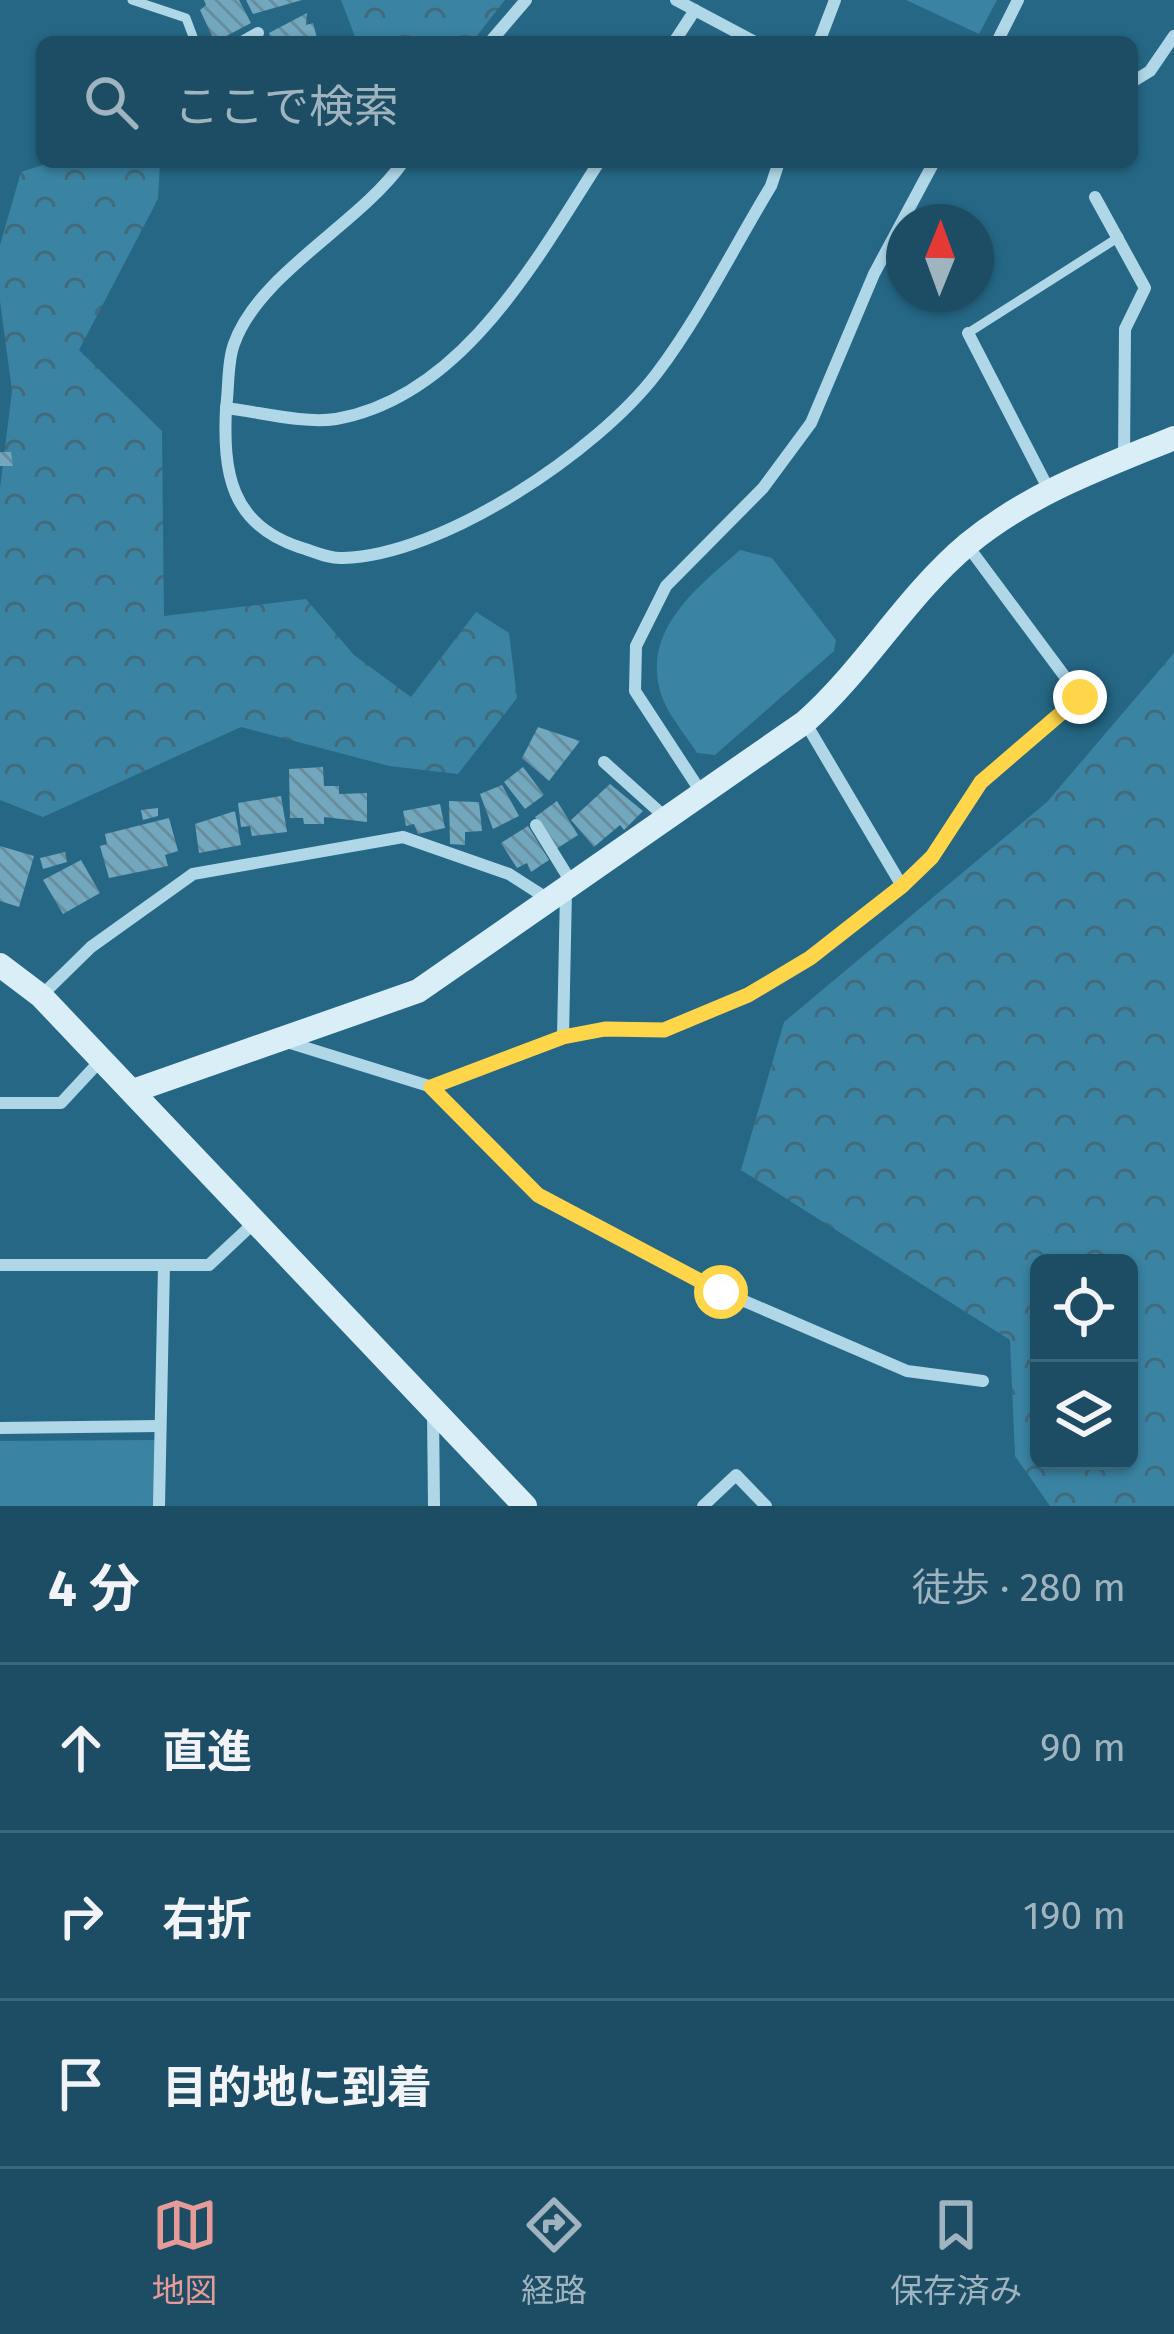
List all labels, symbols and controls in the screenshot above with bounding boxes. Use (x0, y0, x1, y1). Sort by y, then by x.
search box (36, 36, 1138, 168)
icon: search (78, 69, 144, 135)
text: ここで検索 (174, 80, 399, 134)
north arrow (886, 204, 994, 312)
route end (1053, 670, 1107, 724)
map controls (1030, 1254, 1138, 1470)
button: locate (1030, 1254, 1138, 1362)
route start (694, 1265, 748, 1319)
button: layers (1030, 1362, 1138, 1470)
text: 4 分 (48, 1558, 140, 1620)
text: 徒歩 · 280 m (912, 1565, 1126, 1611)
icon: ahead (48, 1715, 114, 1781)
text: 直進 (162, 1725, 252, 1779)
text: 90 m (1040, 1725, 1126, 1771)
icon: right (48, 1883, 114, 1949)
text: 右折 (162, 1893, 252, 1947)
text: 190 m (1023, 1893, 1126, 1939)
icon: arrive (48, 2051, 114, 2117)
text: 目的地に到着 (162, 2061, 432, 2115)
tab: 地図 (152, 2192, 218, 2312)
tab: 経路 (521, 2192, 587, 2312)
tab: 保存済み (890, 2192, 1022, 2312)

